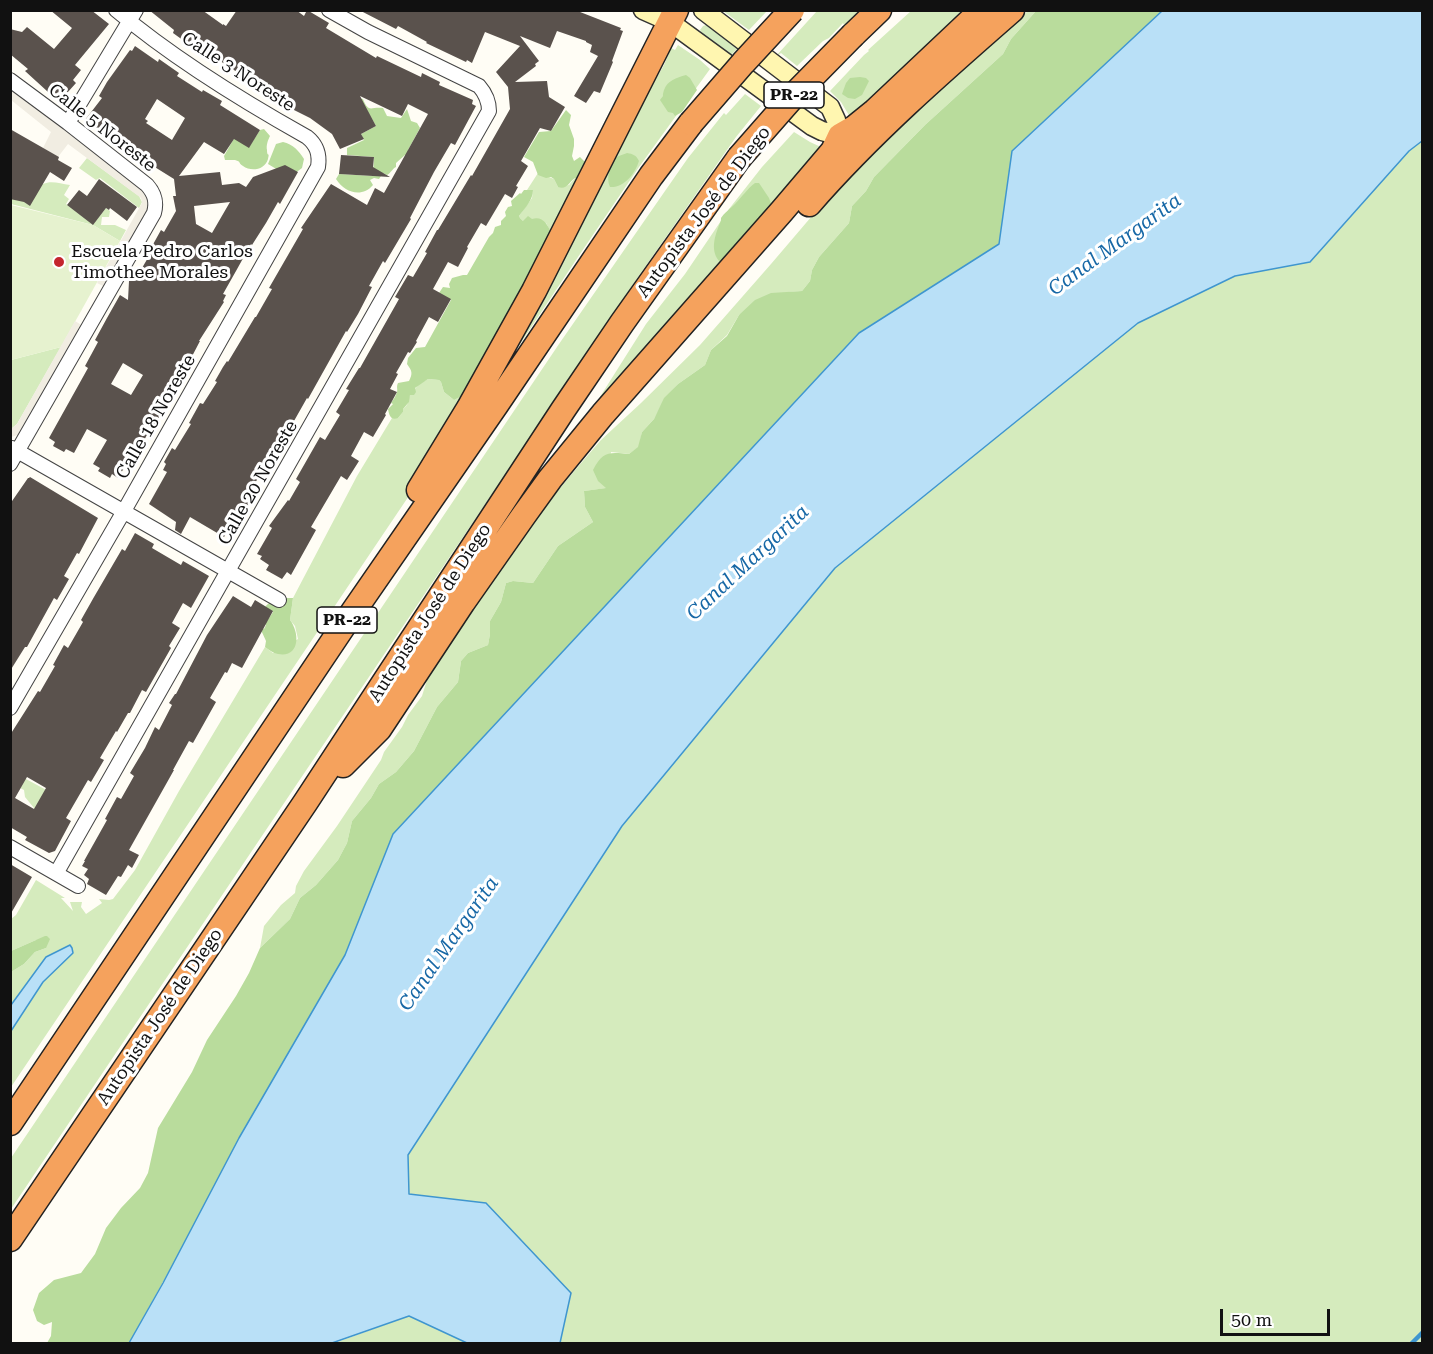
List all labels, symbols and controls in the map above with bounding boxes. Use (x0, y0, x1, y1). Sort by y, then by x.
street label: Calle 3 Noreste (178, 27, 298, 117)
street label: Calle 5 Noreste (44, 79, 160, 177)
road number: PR-22 (764, 82, 824, 108)
street label: Autopista José de Diego (633, 122, 775, 302)
water label: Canal Margarita (1044, 189, 1186, 301)
place label: Escuela Pedro Carlos Timothee Morales (71, 241, 253, 284)
marker: Escuela Pedro Carlos Timothee Morales (52, 255, 66, 269)
street label: Calle 18 Noreste (112, 351, 200, 483)
street label: Calle 20 Noreste (214, 417, 302, 549)
water label: Canal Margarita (682, 500, 814, 626)
street label: Autopista José de Diego (364, 520, 496, 706)
road number: PR-22 (317, 607, 377, 633)
water label: Canal Margarita (394, 872, 504, 1016)
street label: Autopista José de Diego (93, 925, 227, 1109)
scale bar (1223, 1297, 1332, 1335)
text: 50 m (1231, 1309, 1272, 1330)

